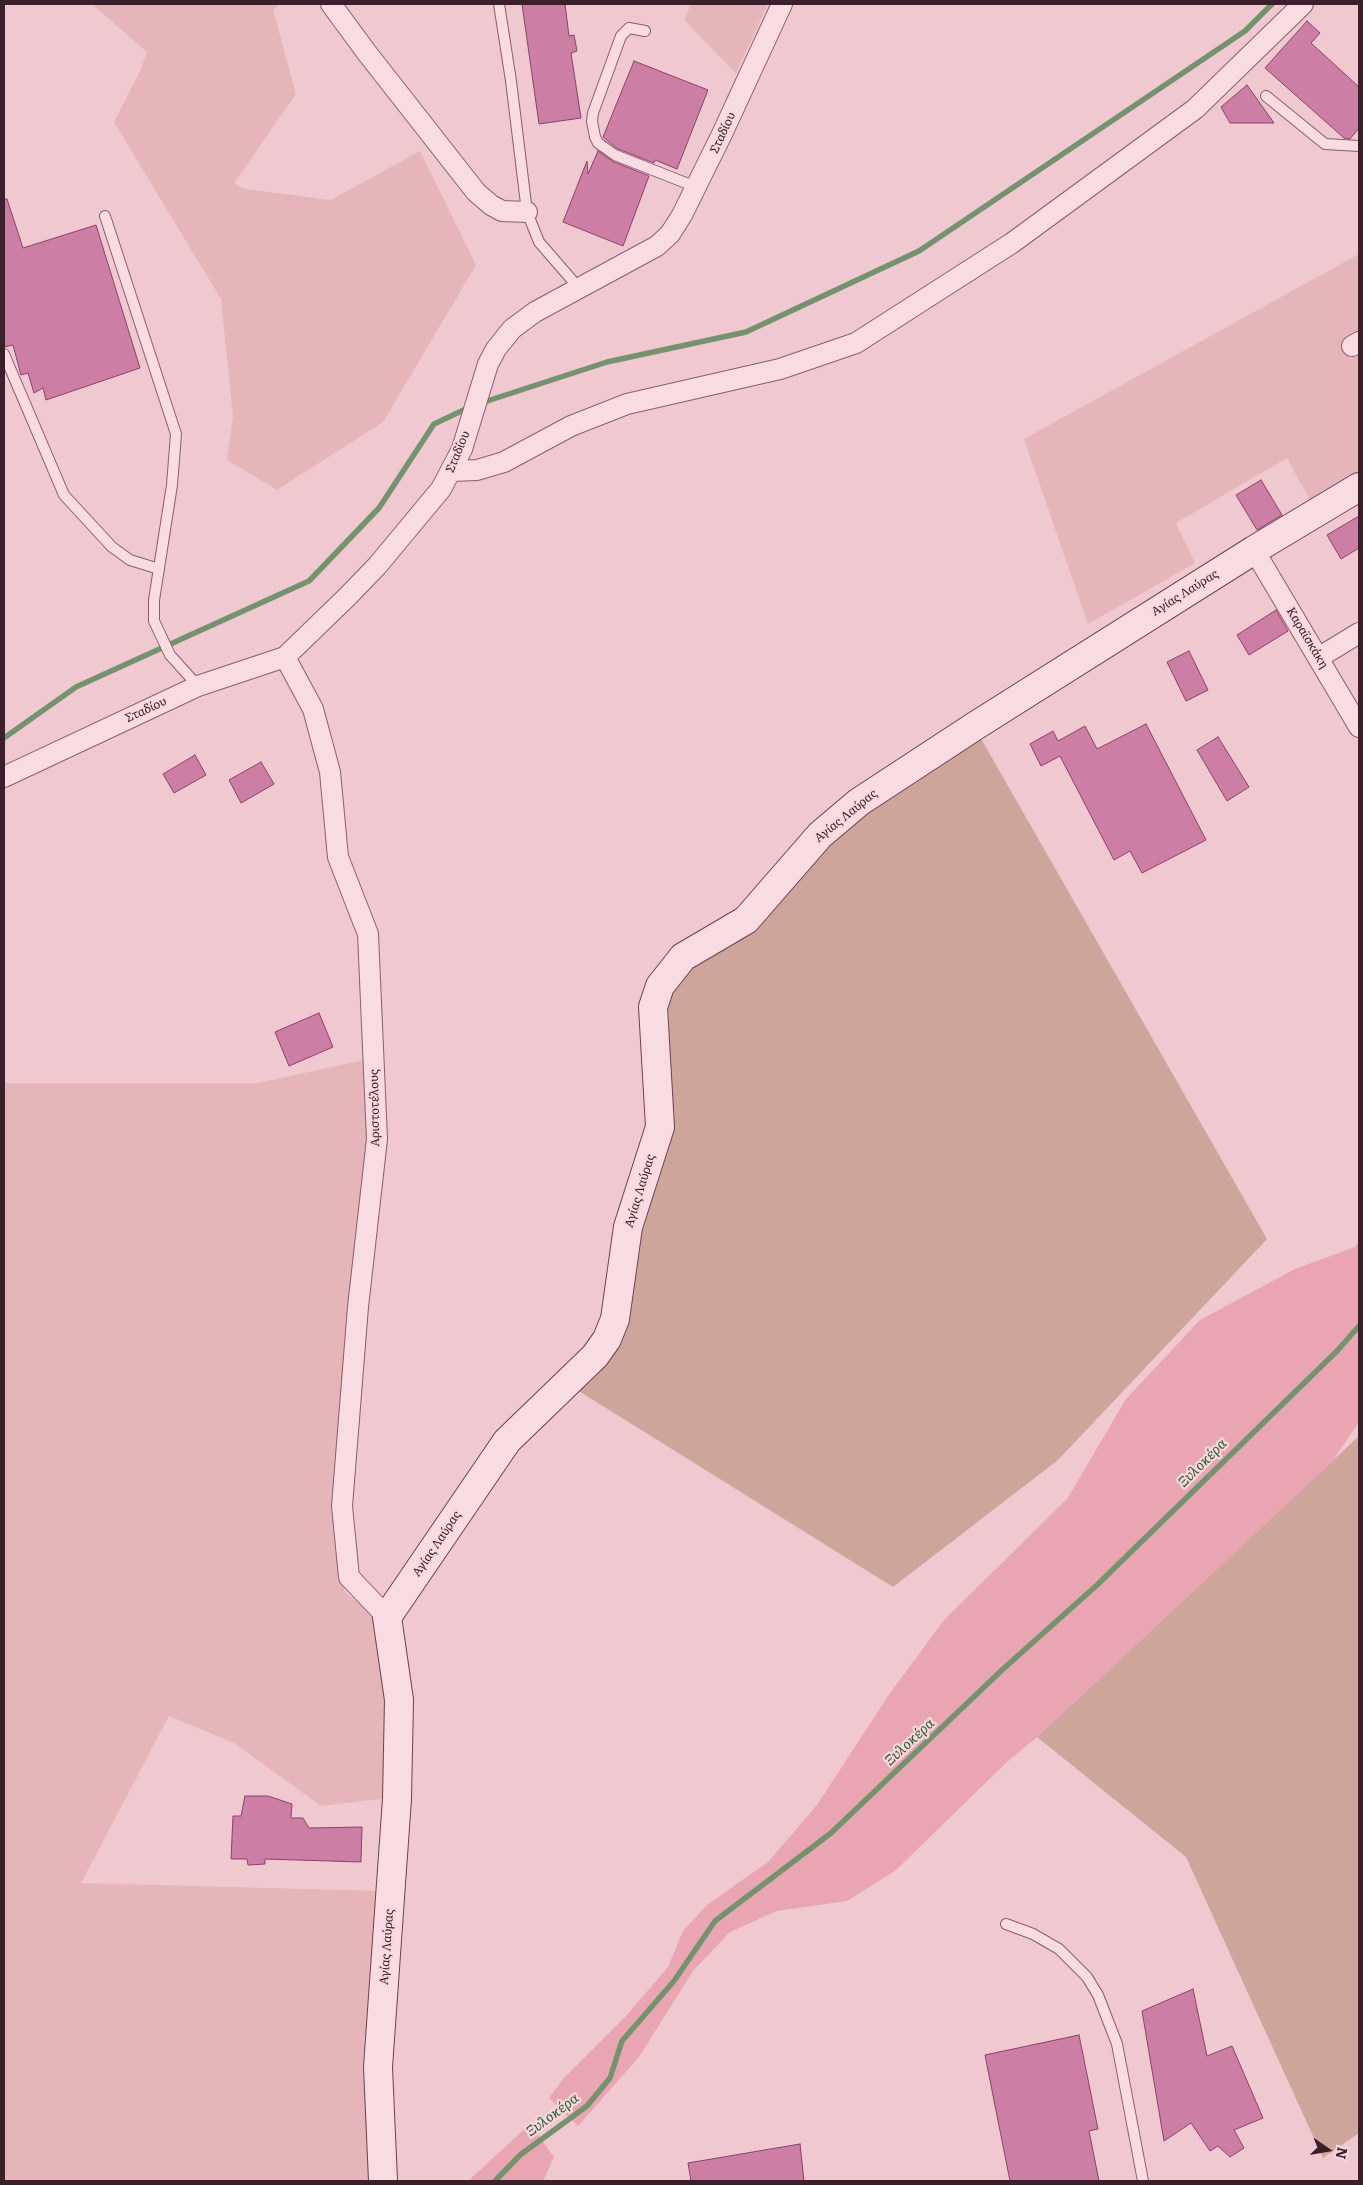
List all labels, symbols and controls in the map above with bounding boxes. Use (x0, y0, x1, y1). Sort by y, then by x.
street label: Σταδίου (707, 110, 739, 156)
street label: Σταδίου (443, 429, 473, 475)
street label: Αγίας Λαύρας (1149, 567, 1221, 619)
street label: Καραϊσκάκη (1283, 605, 1331, 671)
street label: Σταδίου (123, 694, 169, 726)
street label: Αγίας Λαύρας (812, 786, 880, 846)
street label: Αριστοτέλους (367, 1069, 383, 1147)
street label: Αγίας Λαύρας (622, 1152, 658, 1230)
water label: Ξυλοκέρα (1175, 1435, 1231, 1491)
street label: Αγίας Λαύρας (410, 1508, 464, 1580)
water label: Ξυλοκέρα (882, 1715, 938, 1769)
street label: Αγίας Λαύρας (377, 1908, 397, 1986)
water label: Ξυλοκέρα (523, 2090, 583, 2140)
north arrow (1303, 2125, 1353, 2175)
text: N (1332, 2145, 1354, 2161)

